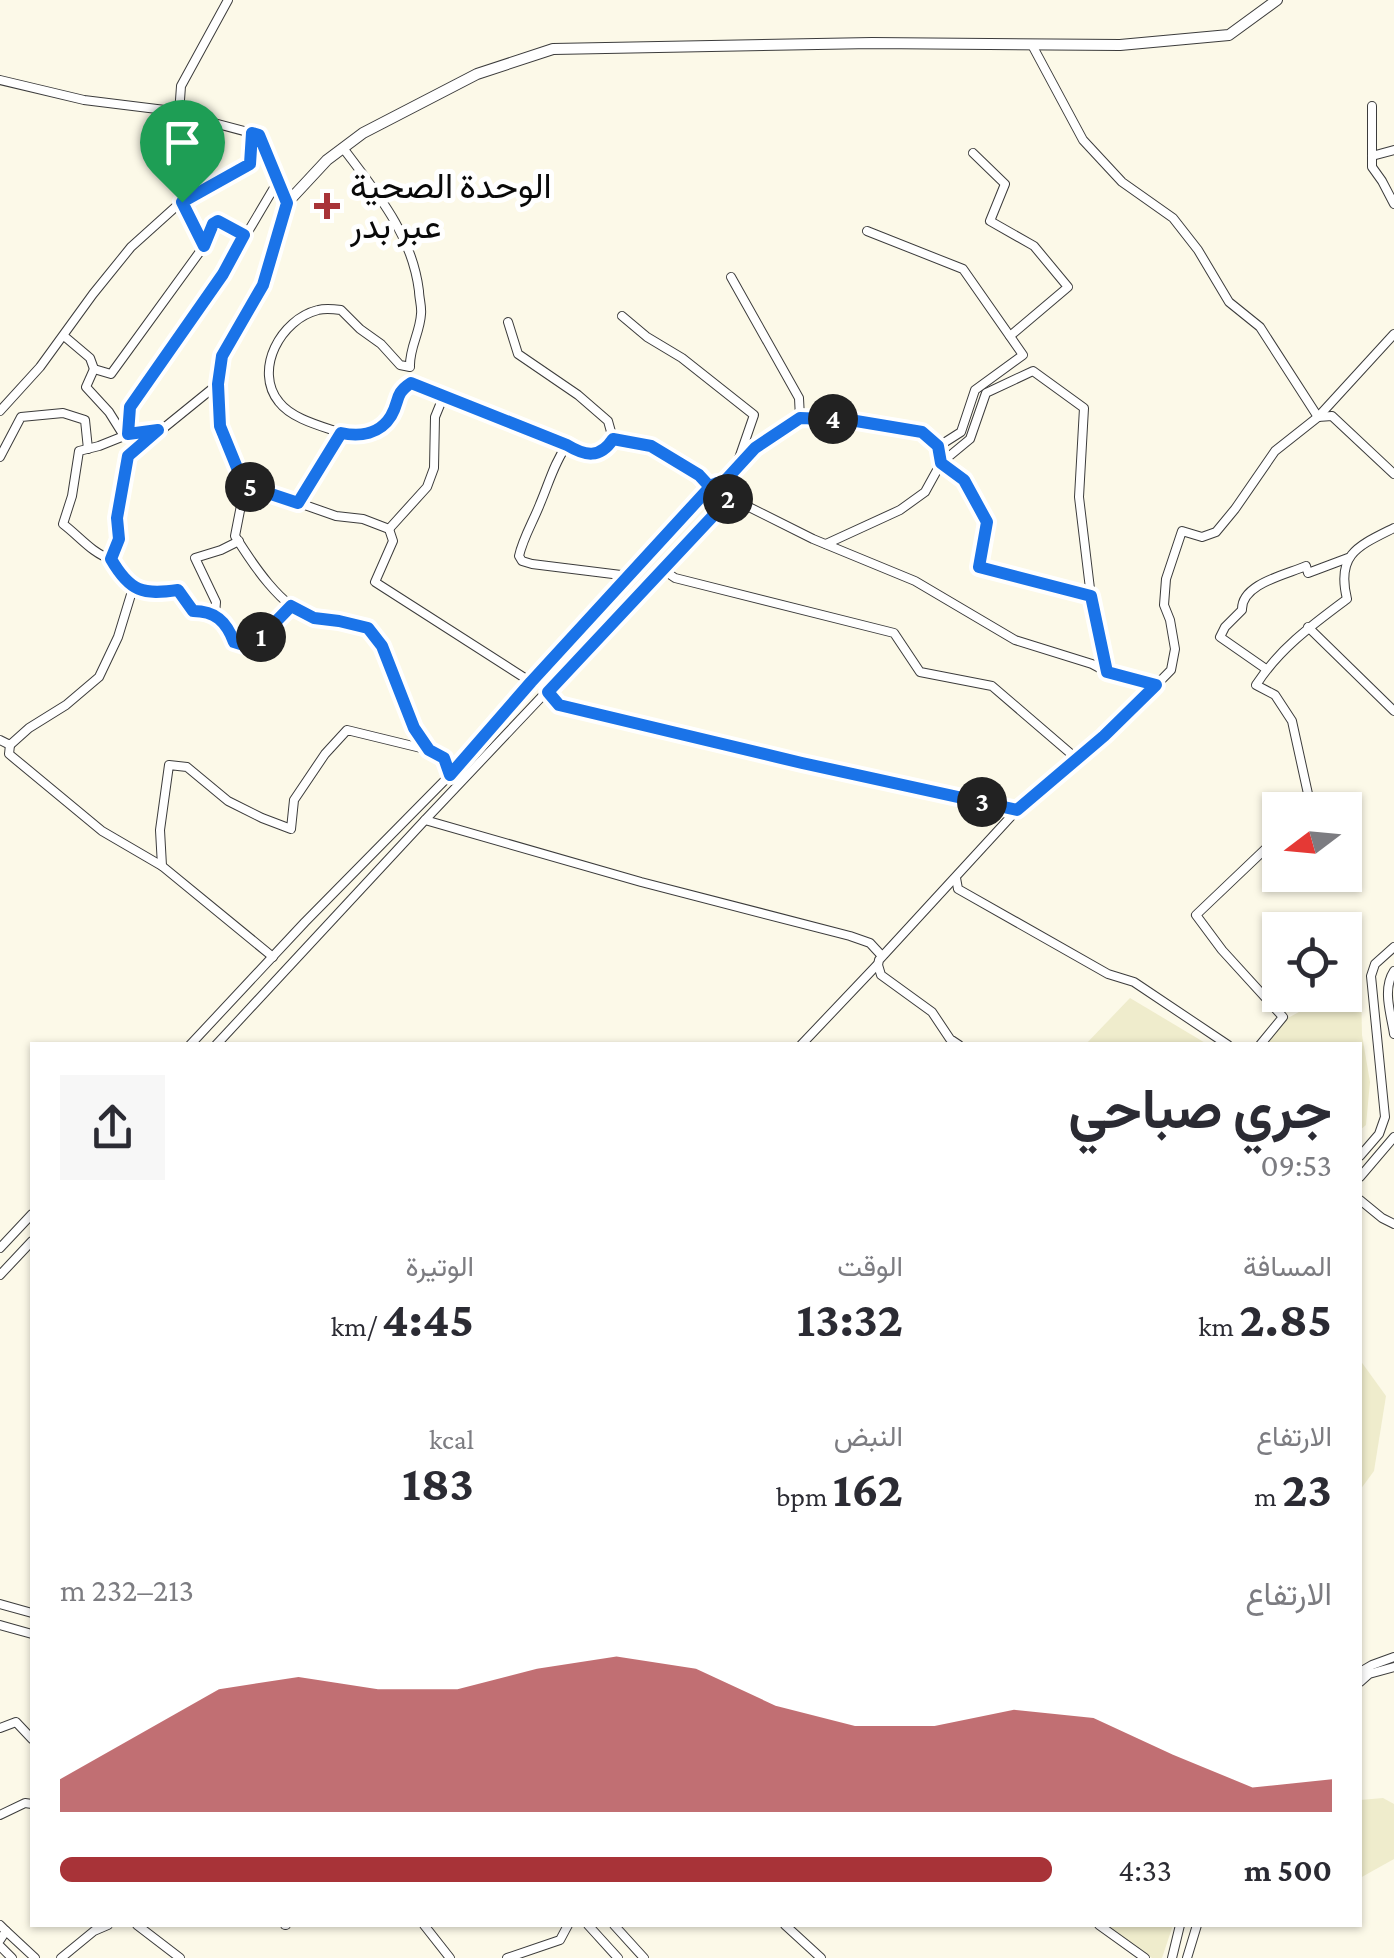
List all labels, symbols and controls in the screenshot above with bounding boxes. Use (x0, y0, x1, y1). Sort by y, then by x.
pin (140, 100, 225, 203)
icon: arrive (155, 115, 210, 170)
place label: الوحدة الصحية عبر بدر (349, 167, 552, 248)
marker: الوحدة الصحية عبر بدر (314, 193, 340, 219)
pin: 4 (808, 394, 858, 444)
text: 4 (825, 403, 841, 434)
pin: 5 (225, 462, 275, 512)
text: 5 (243, 471, 257, 502)
pin: 2 (703, 474, 753, 524)
text: 2 (721, 483, 735, 514)
pin: 1 (236, 612, 286, 662)
text: 1 (256, 621, 266, 652)
pin: 3 (957, 777, 1007, 827)
text: 3 (975, 786, 989, 817)
north arrow (1262, 792, 1362, 892)
map controls (1262, 792, 1362, 1012)
button: locate (1262, 912, 1362, 1012)
button: share (60, 1075, 165, 1180)
text: جري صباحي (1068, 1079, 1332, 1140)
text: 09:53 (1261, 1147, 1332, 1183)
text: الوتيرة (406, 1251, 474, 1282)
text: الوقت (837, 1251, 903, 1282)
text: المسافة (1243, 1251, 1332, 1282)
text: 4:45 (382, 1291, 474, 1347)
text: 13:32 (797, 1291, 903, 1347)
text: 2.85 (1239, 1291, 1332, 1347)
text: /km (331, 1311, 382, 1342)
text: km (1198, 1311, 1239, 1342)
text: النبض (834, 1421, 903, 1452)
text: الارتفاع (1256, 1421, 1332, 1452)
text: kcal (429, 1424, 474, 1455)
text: 183 (402, 1455, 474, 1511)
text: 162 (833, 1461, 903, 1517)
text: 23 (1282, 1461, 1332, 1517)
text: bpm (776, 1481, 833, 1512)
text: m (1254, 1481, 1282, 1512)
text: 213–232 m (60, 1572, 194, 1608)
text: الارتفاع (1245, 1576, 1332, 1612)
text: 4:33 (1118, 1852, 1172, 1888)
text: 500 m (1244, 1852, 1332, 1888)

